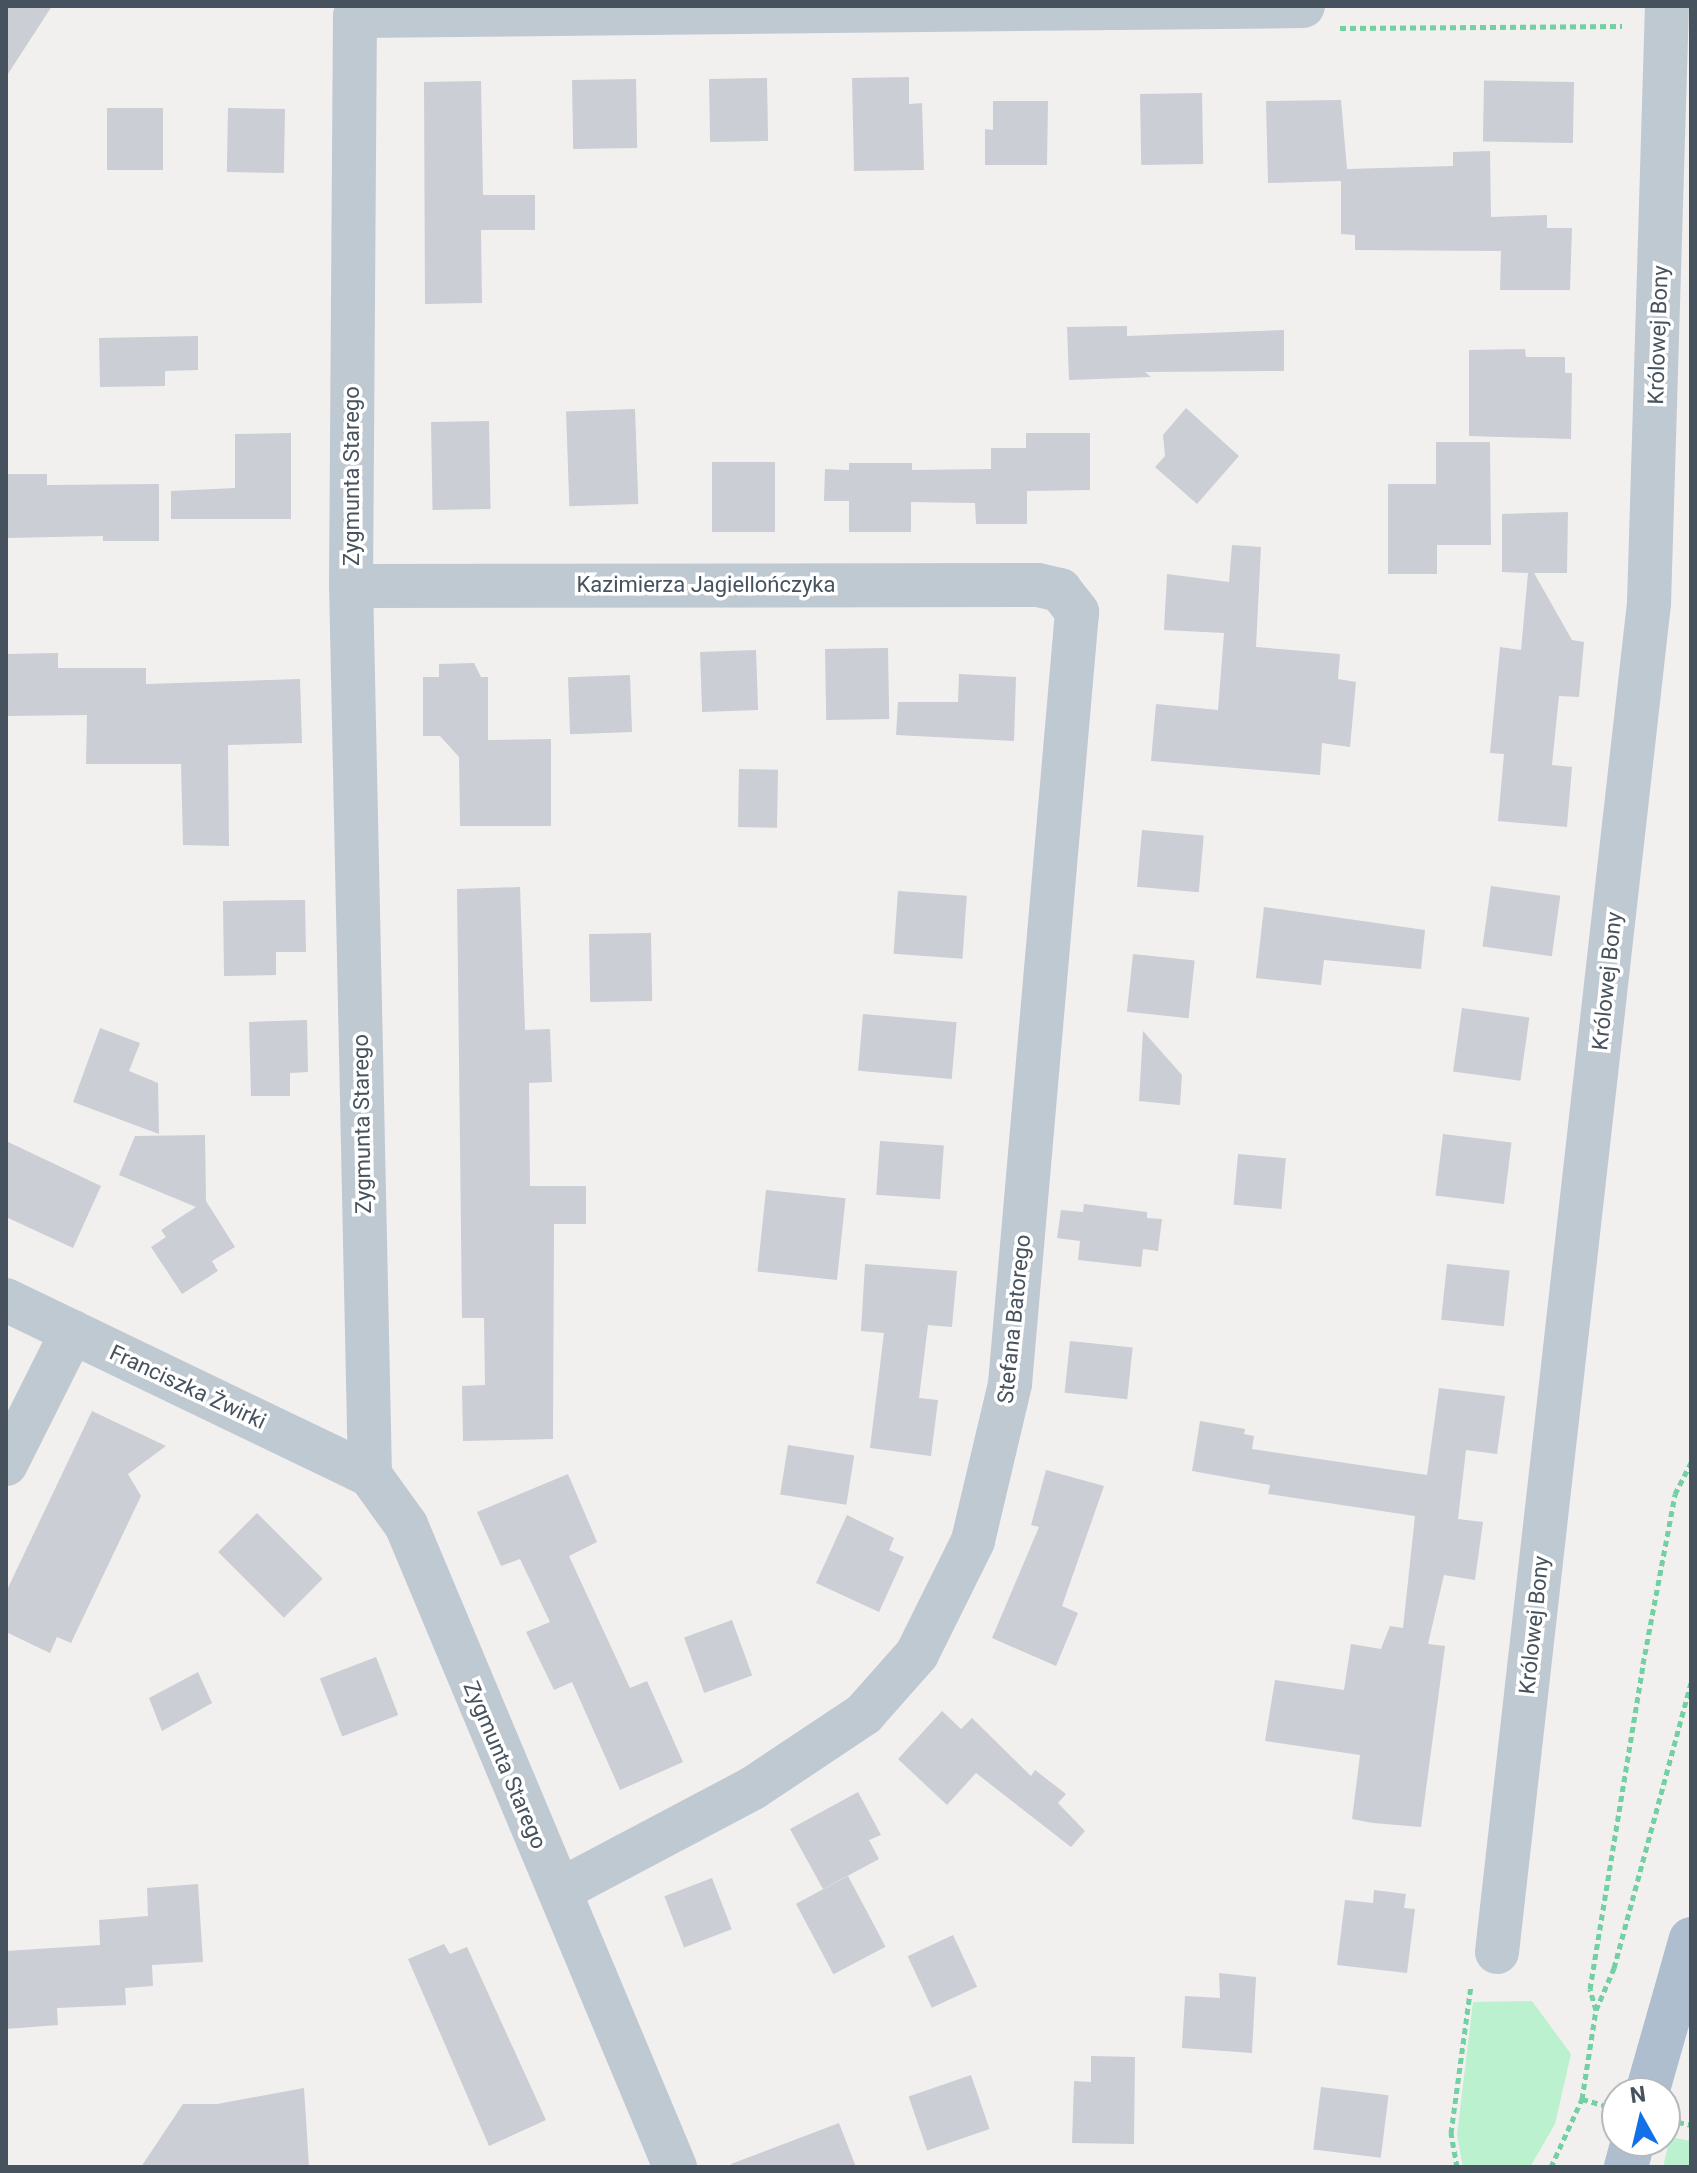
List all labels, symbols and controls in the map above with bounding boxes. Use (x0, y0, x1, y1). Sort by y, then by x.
street label: Królowej Bony (1642, 265, 1674, 405)
street label: Zygmunta Starego (339, 386, 365, 566)
street label: Kazimierza Jagiellończyka (577, 572, 835, 598)
street label: Królowej Bony (1587, 910, 1627, 1052)
street label: Zygmunta Starego (347, 1034, 377, 1214)
street label: Stefana Batorego (992, 1233, 1036, 1405)
street label: Franciszka Żwirki (106, 1339, 270, 1435)
street label: Królowej Bony (1514, 1554, 1554, 1696)
street label: Zygmunta Starego (458, 1677, 552, 1853)
north arrow (1601, 2077, 1681, 2157)
text: N (1628, 2081, 1647, 2108)

